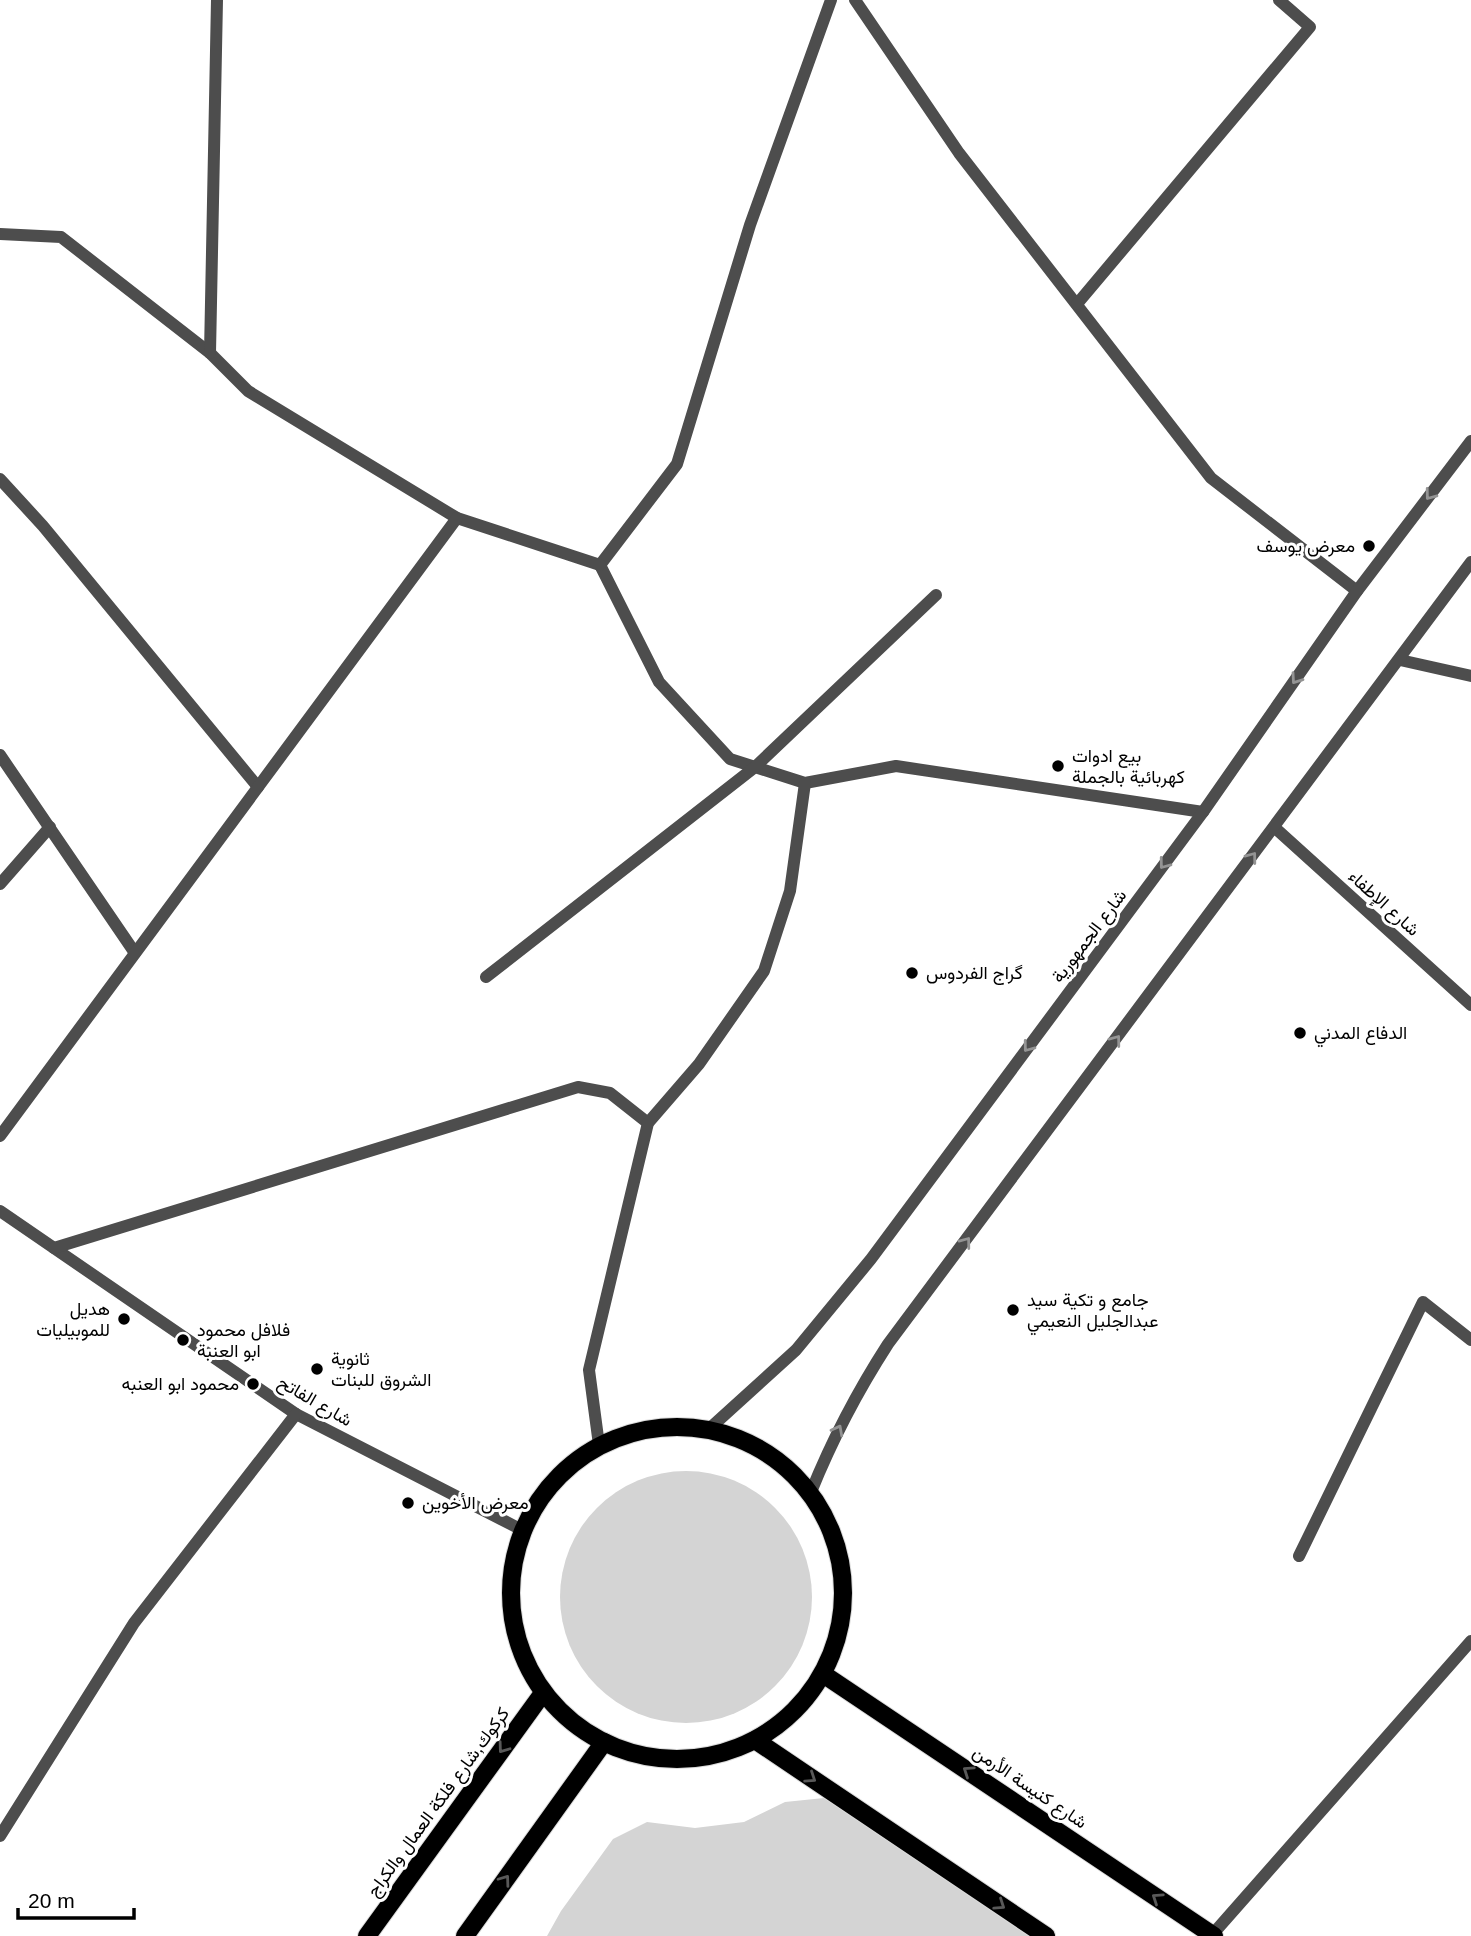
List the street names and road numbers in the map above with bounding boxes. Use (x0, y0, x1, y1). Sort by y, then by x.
street label: شارع الإطفاء (1343, 866, 1423, 941)
street label: شارع الجمهورية (1048, 886, 1132, 988)
street label: شارع الفاتح (273, 1372, 356, 1432)
street label: كركوك,شارع فلكة العمال والكراج (363, 1704, 515, 1901)
street label: شارع كنيسة الأرمن (968, 1742, 1091, 1834)

